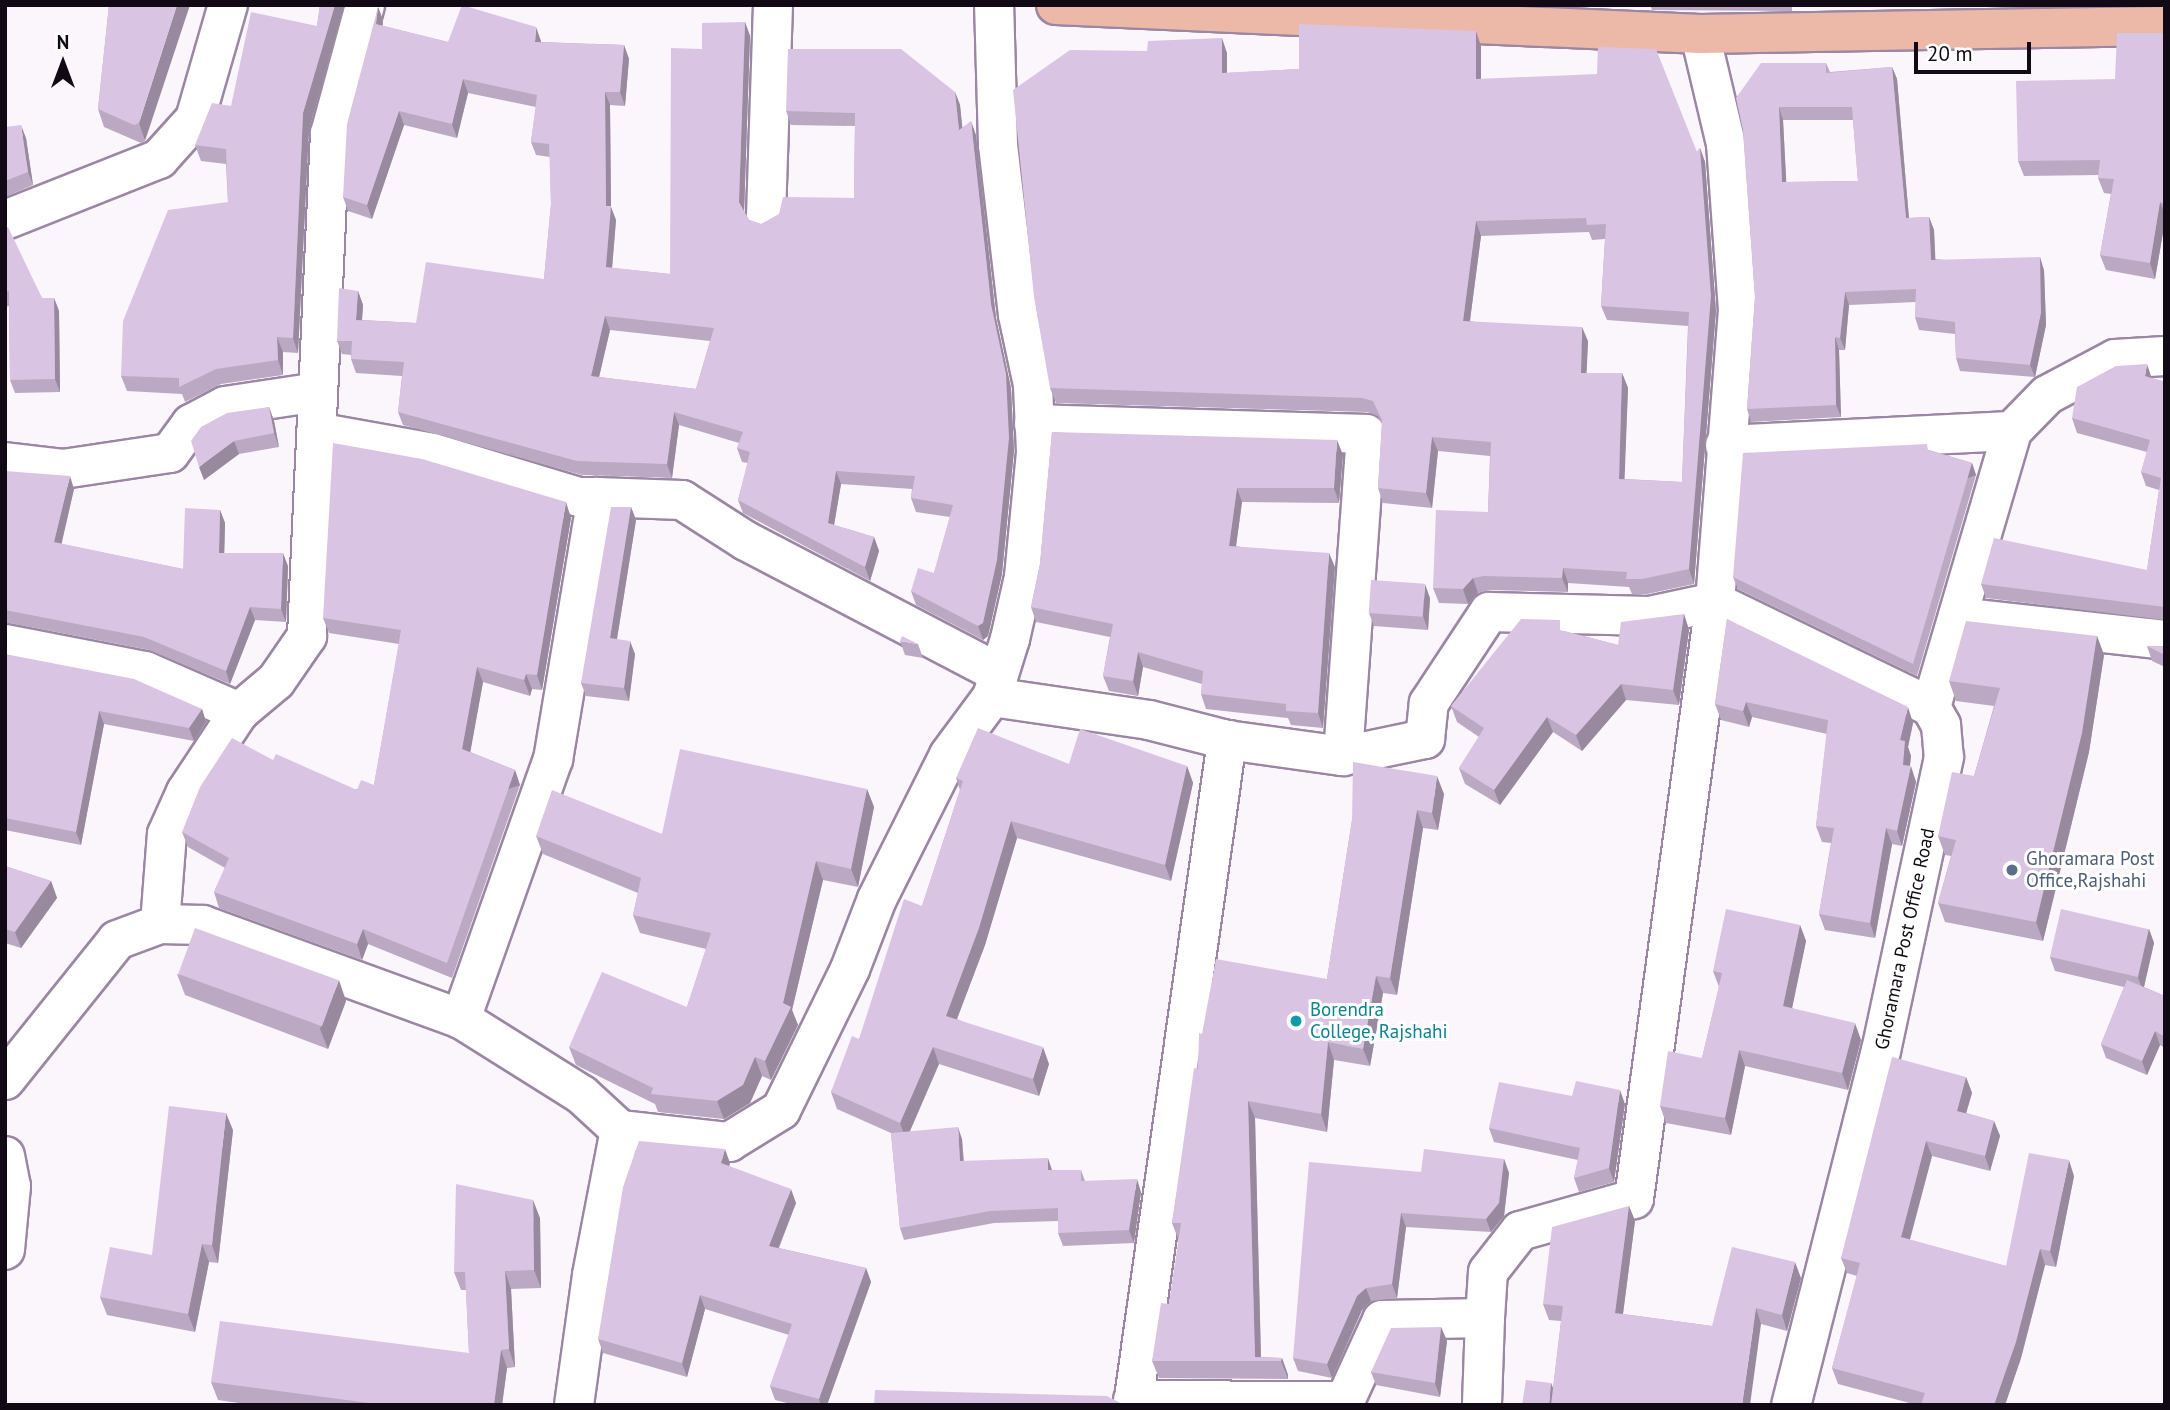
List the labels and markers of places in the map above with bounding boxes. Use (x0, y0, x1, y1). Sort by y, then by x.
place label: Ghoramara Post Office,Rajshahi (2026, 848, 2154, 892)
marker: Ghoramara Post Office,Rajshahi (2004, 862, 2020, 878)
place label: Borendra College, Rajshahi (1310, 999, 1449, 1043)
marker: Borendra College, Rajshahi (1288, 1013, 1304, 1029)

